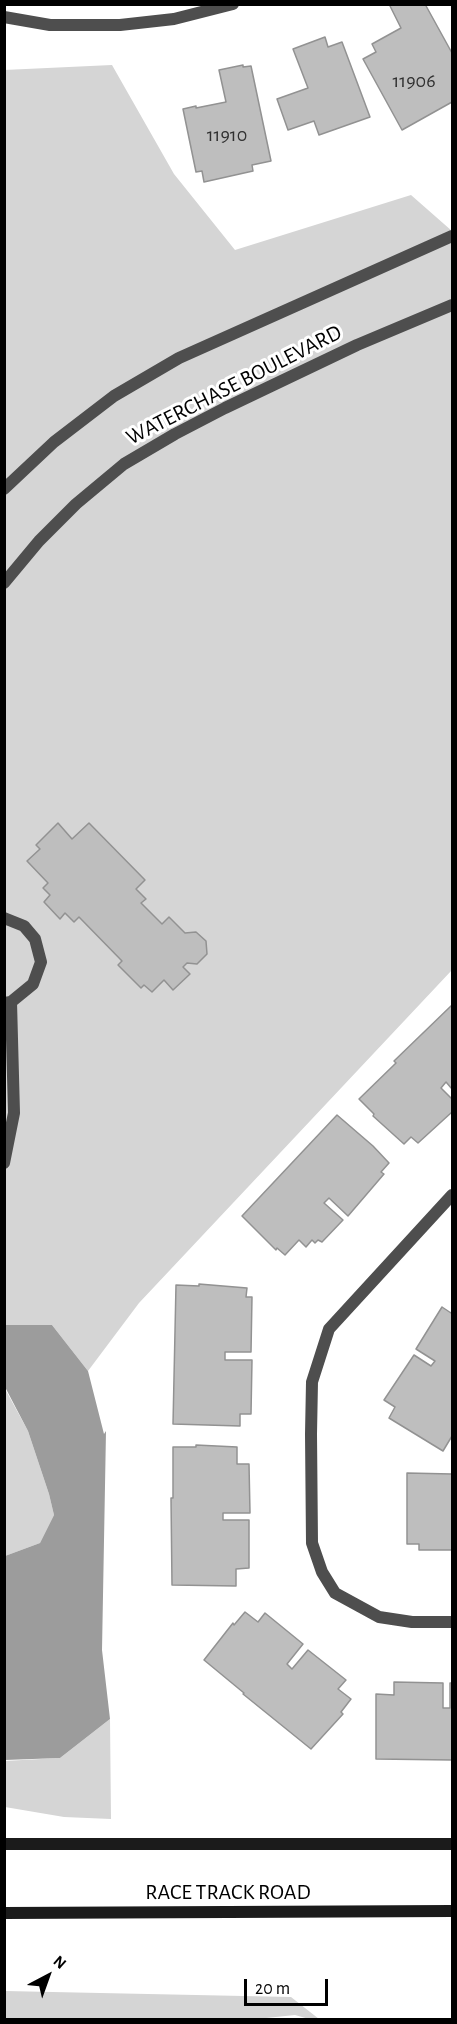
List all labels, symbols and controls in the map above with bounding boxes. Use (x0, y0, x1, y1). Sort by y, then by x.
house number: 11906 (392, 69, 436, 93)
house number: 11910 (207, 123, 247, 147)
street label: WATERCHASE BOULEVARD (122, 319, 346, 451)
street label: RACE TRACK ROAD (145, 1879, 311, 1905)
north arrow (18, 1946, 78, 2006)
text: N (50, 1953, 69, 1972)
scale bar (247, 1967, 331, 2005)
text: 20 m (255, 1980, 290, 1998)

